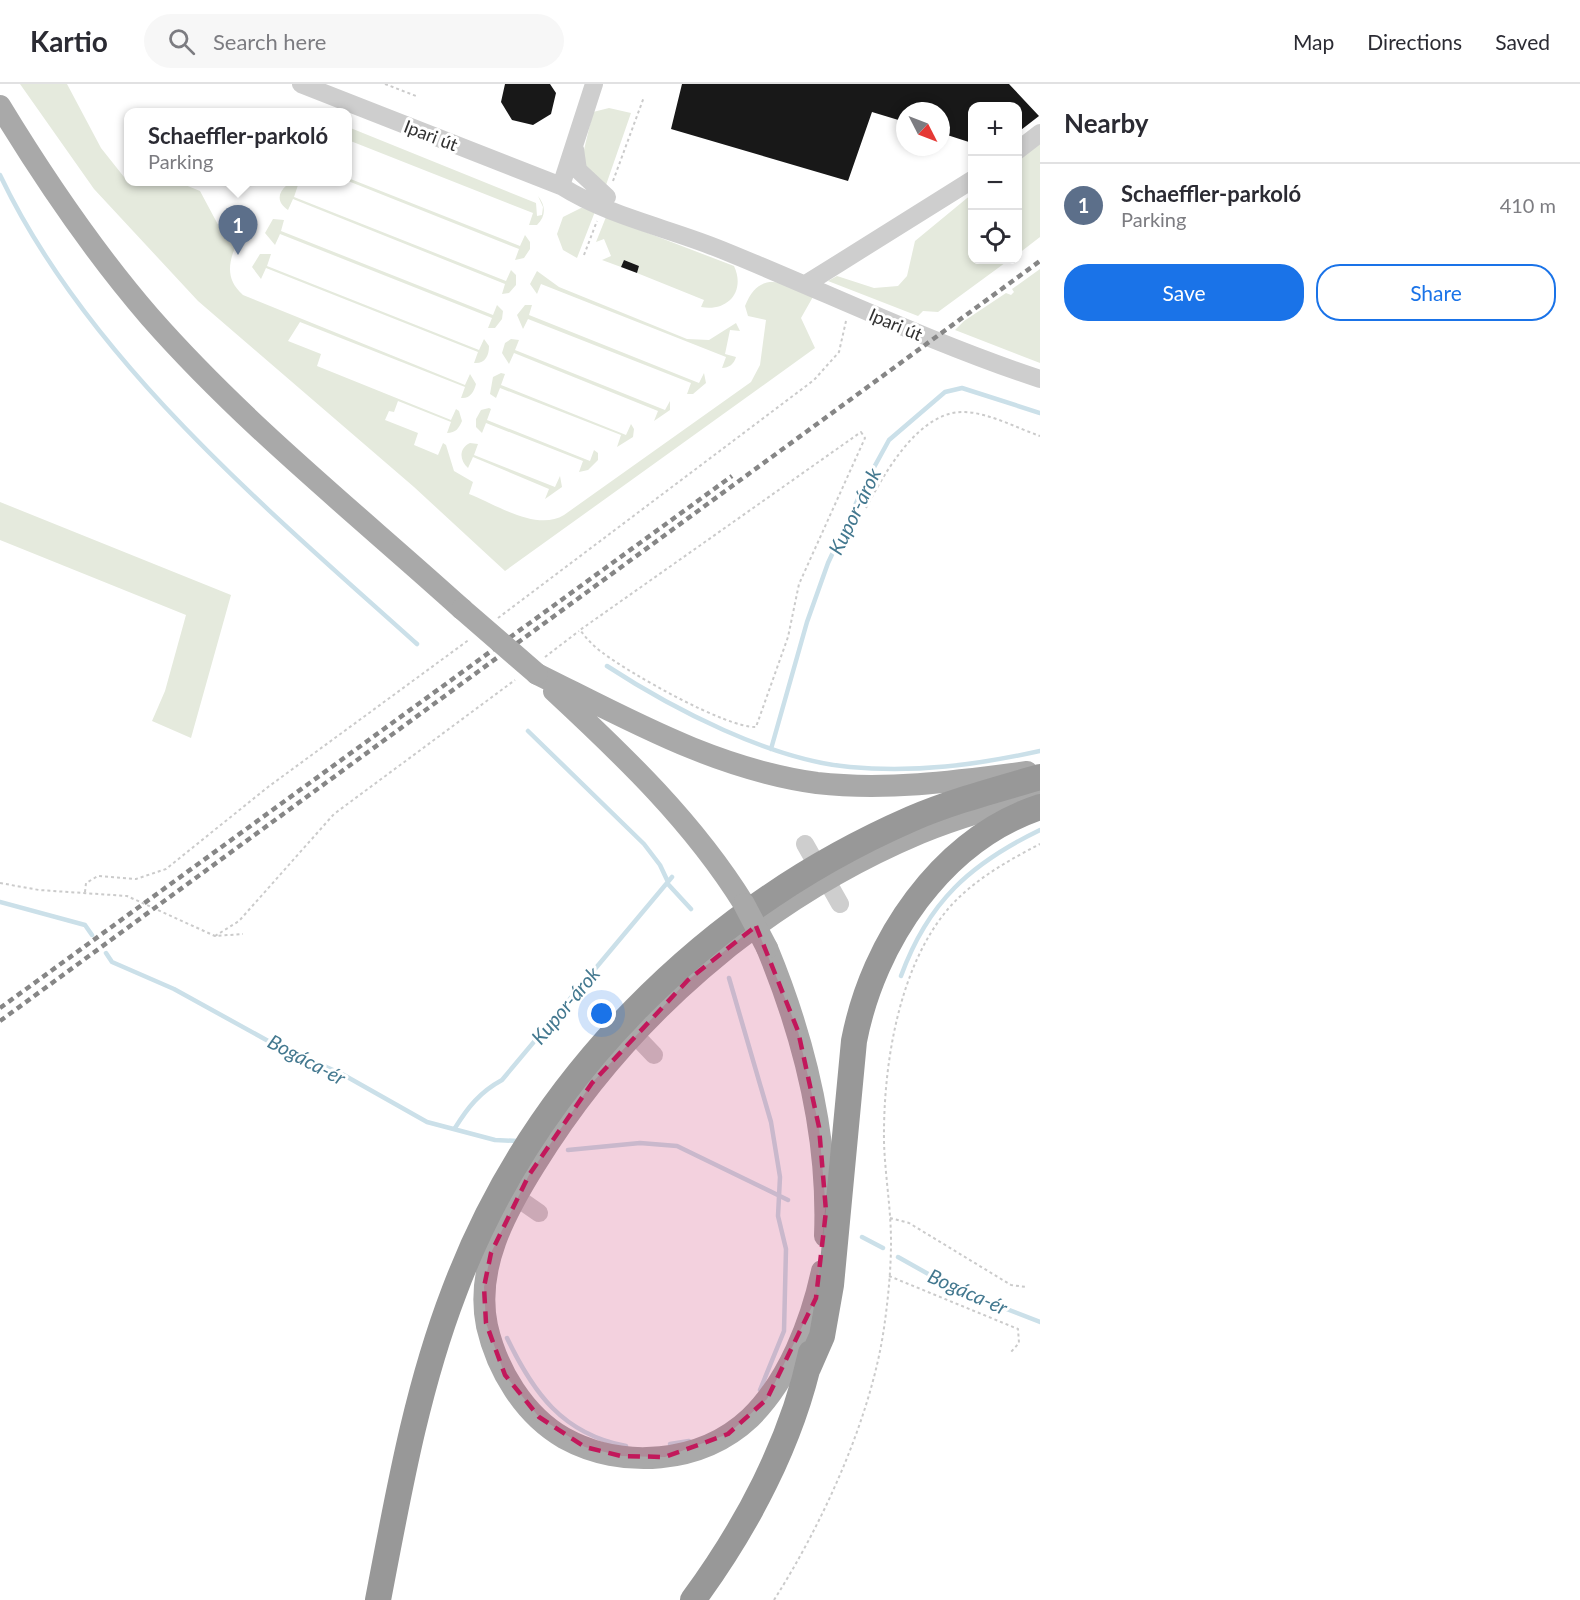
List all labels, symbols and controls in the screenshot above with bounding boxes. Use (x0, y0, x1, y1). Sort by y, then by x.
search box (144, 14, 564, 68)
text: Kartio (30, 24, 108, 58)
icon: search (165, 25, 198, 58)
text: Search here (213, 28, 326, 55)
text: Map (1293, 29, 1334, 54)
text: Directions (1367, 29, 1462, 54)
text: Saved (1495, 29, 1550, 54)
north arrow (896, 102, 950, 156)
map controls (968, 102, 1022, 264)
button: + (968, 102, 1022, 156)
text: Nearby (1064, 107, 1149, 139)
popup (124, 108, 352, 186)
street label: Ipari út (401, 115, 462, 155)
text: Schaeffler-parkoló (148, 122, 328, 149)
text: Parking (148, 149, 213, 173)
button: − (968, 156, 1022, 210)
text: Schaeffler-parkoló (1121, 180, 1301, 207)
text: 1 (1078, 193, 1089, 217)
text: 410 m (1500, 193, 1556, 217)
pin: 1 (218, 206, 258, 255)
text: Parking (1121, 207, 1186, 231)
button: locate (968, 210, 1022, 264)
button: Save (1064, 264, 1304, 321)
button: Share (1316, 264, 1556, 321)
street label: Ipari út (866, 303, 927, 345)
water label: Kupor-árok (823, 463, 885, 558)
water label: Kupor-árok (526, 961, 605, 1048)
your location (587, 999, 616, 1028)
water label: Bogáca-ér (264, 1029, 351, 1090)
water label: Bogáca-ér (925, 1263, 1012, 1320)

